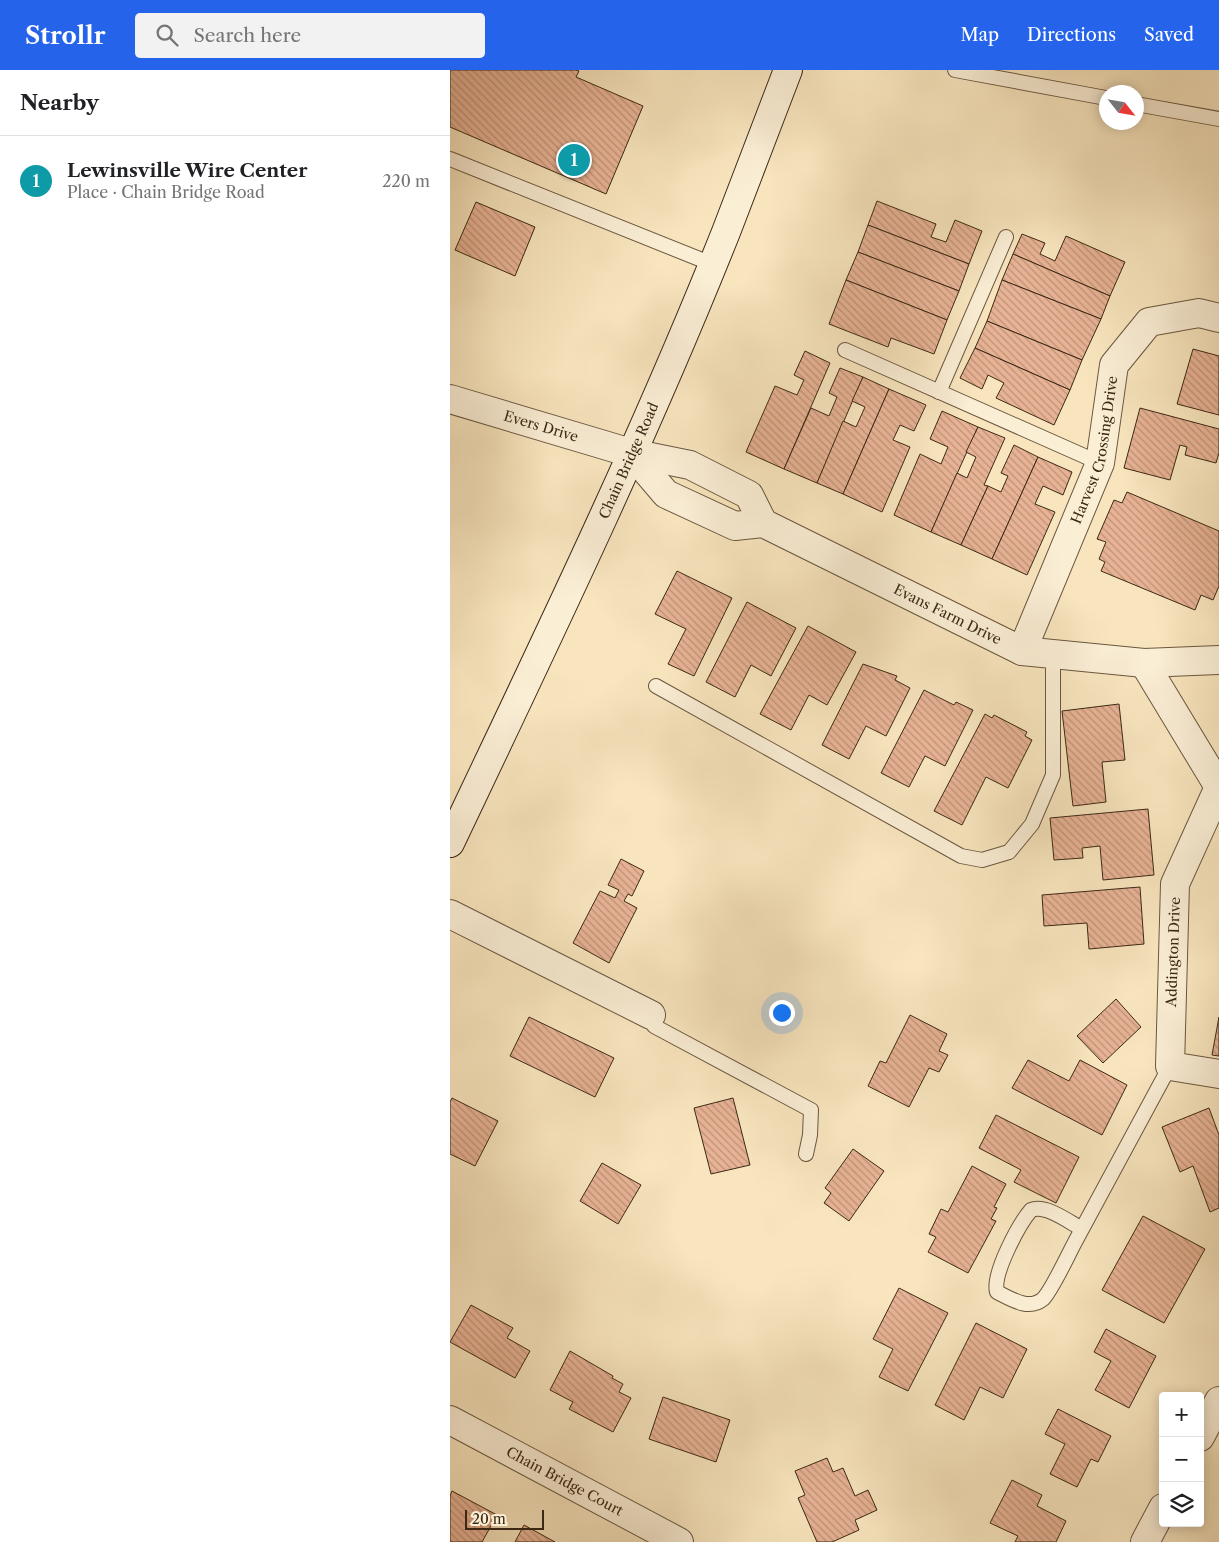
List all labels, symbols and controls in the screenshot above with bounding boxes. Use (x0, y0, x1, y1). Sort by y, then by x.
search box (135, 13, 485, 58)
text: Strollr (25, 21, 105, 50)
icon: search (153, 21, 181, 49)
text: Search here (193, 24, 301, 47)
text: Map (960, 24, 999, 46)
text: Directions (1027, 24, 1116, 46)
text: Saved (1144, 24, 1194, 46)
north arrow (1099, 85, 1144, 130)
text: Nearby (20, 90, 99, 115)
pin: 1 (558, 141, 590, 179)
text: Lewinsville Wire Center (67, 159, 307, 182)
text: 1 (32, 171, 40, 191)
text: 220 m (382, 171, 430, 191)
text: Place · Chain Bridge Road (67, 182, 265, 202)
street label: Harvest Crossing Drive (1067, 375, 1121, 526)
street label: Chain Bridge Road (595, 399, 663, 522)
street label: Evers Drive (502, 407, 581, 446)
street label: Evans Farm Drive (891, 580, 1005, 648)
street label: Addington Drive (1162, 897, 1184, 1008)
your location (769, 1000, 795, 1026)
map controls (1159, 1392, 1204, 1527)
button: + (1159, 1392, 1204, 1437)
button: − (1159, 1437, 1204, 1482)
street label: Chain Bridge Court (503, 1443, 626, 1520)
button: layers (1159, 1482, 1204, 1527)
scale bar (465, 1507, 544, 1530)
text: 20 m (472, 1510, 506, 1528)

